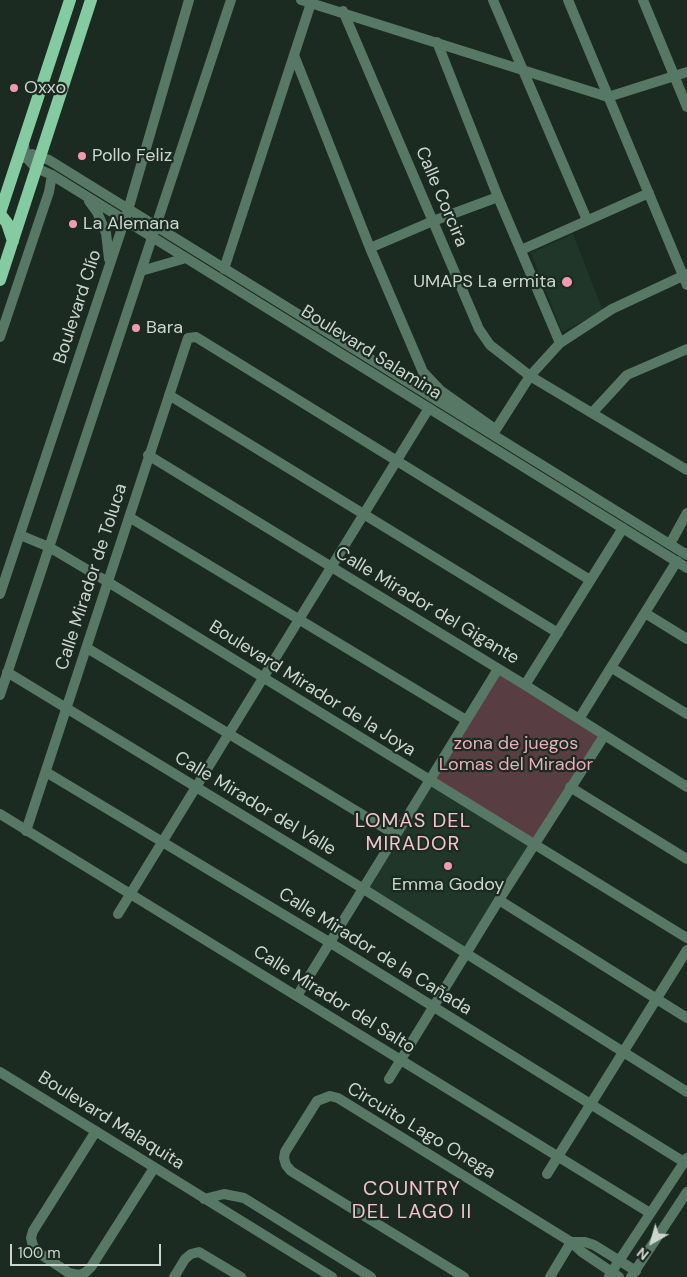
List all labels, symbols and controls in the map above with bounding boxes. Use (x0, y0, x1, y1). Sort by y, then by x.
place label: Oxxo (24, 77, 66, 99)
marker: Oxxo (8, 82, 20, 94)
street label: Calle Corcira (410, 144, 472, 250)
place label: Pollo Feliz (92, 145, 172, 167)
marker: Pollo Feliz (76, 150, 88, 162)
place label: La Alemana (83, 213, 179, 235)
marker: La Alemana (67, 218, 79, 230)
street label: Boulevard Clío (49, 247, 107, 367)
place label: UMAPS La ermita (413, 271, 556, 293)
marker: UMAPS La ermita (560, 275, 574, 289)
street label: Boulevard Salamina (297, 301, 445, 405)
place label: Bara (146, 317, 183, 339)
marker: Bara (130, 322, 142, 334)
street label: Calle Mirador de Toluca (52, 481, 132, 673)
street label: Calle Mirador del Gigante (331, 543, 523, 669)
street label: Boulevard Mirador de la Joya (205, 616, 419, 762)
park label: zona de juegos Lomas del Mirador (439, 733, 593, 776)
street label: Calle Mirador del Valle (170, 747, 340, 861)
district label: LOMAS DEL MIRADOR (354, 810, 472, 857)
marker: Emma Godoy (442, 860, 454, 872)
place label: Emma Godoy (392, 874, 504, 896)
street label: Calle Mirador de la Cañada (274, 884, 476, 1020)
street label: Calle Mirador del Salto (249, 941, 419, 1059)
street label: Boulevard Malaquita (34, 1067, 188, 1175)
street label: Circuito Lago Onega (343, 1078, 499, 1184)
district label: COUNTRY DEL LAGO II (350, 1178, 474, 1225)
north arrow (627, 1217, 677, 1267)
scale bar (12, 1234, 164, 1266)
text: 100 m (18, 1243, 61, 1263)
text: N (633, 1244, 652, 1264)

